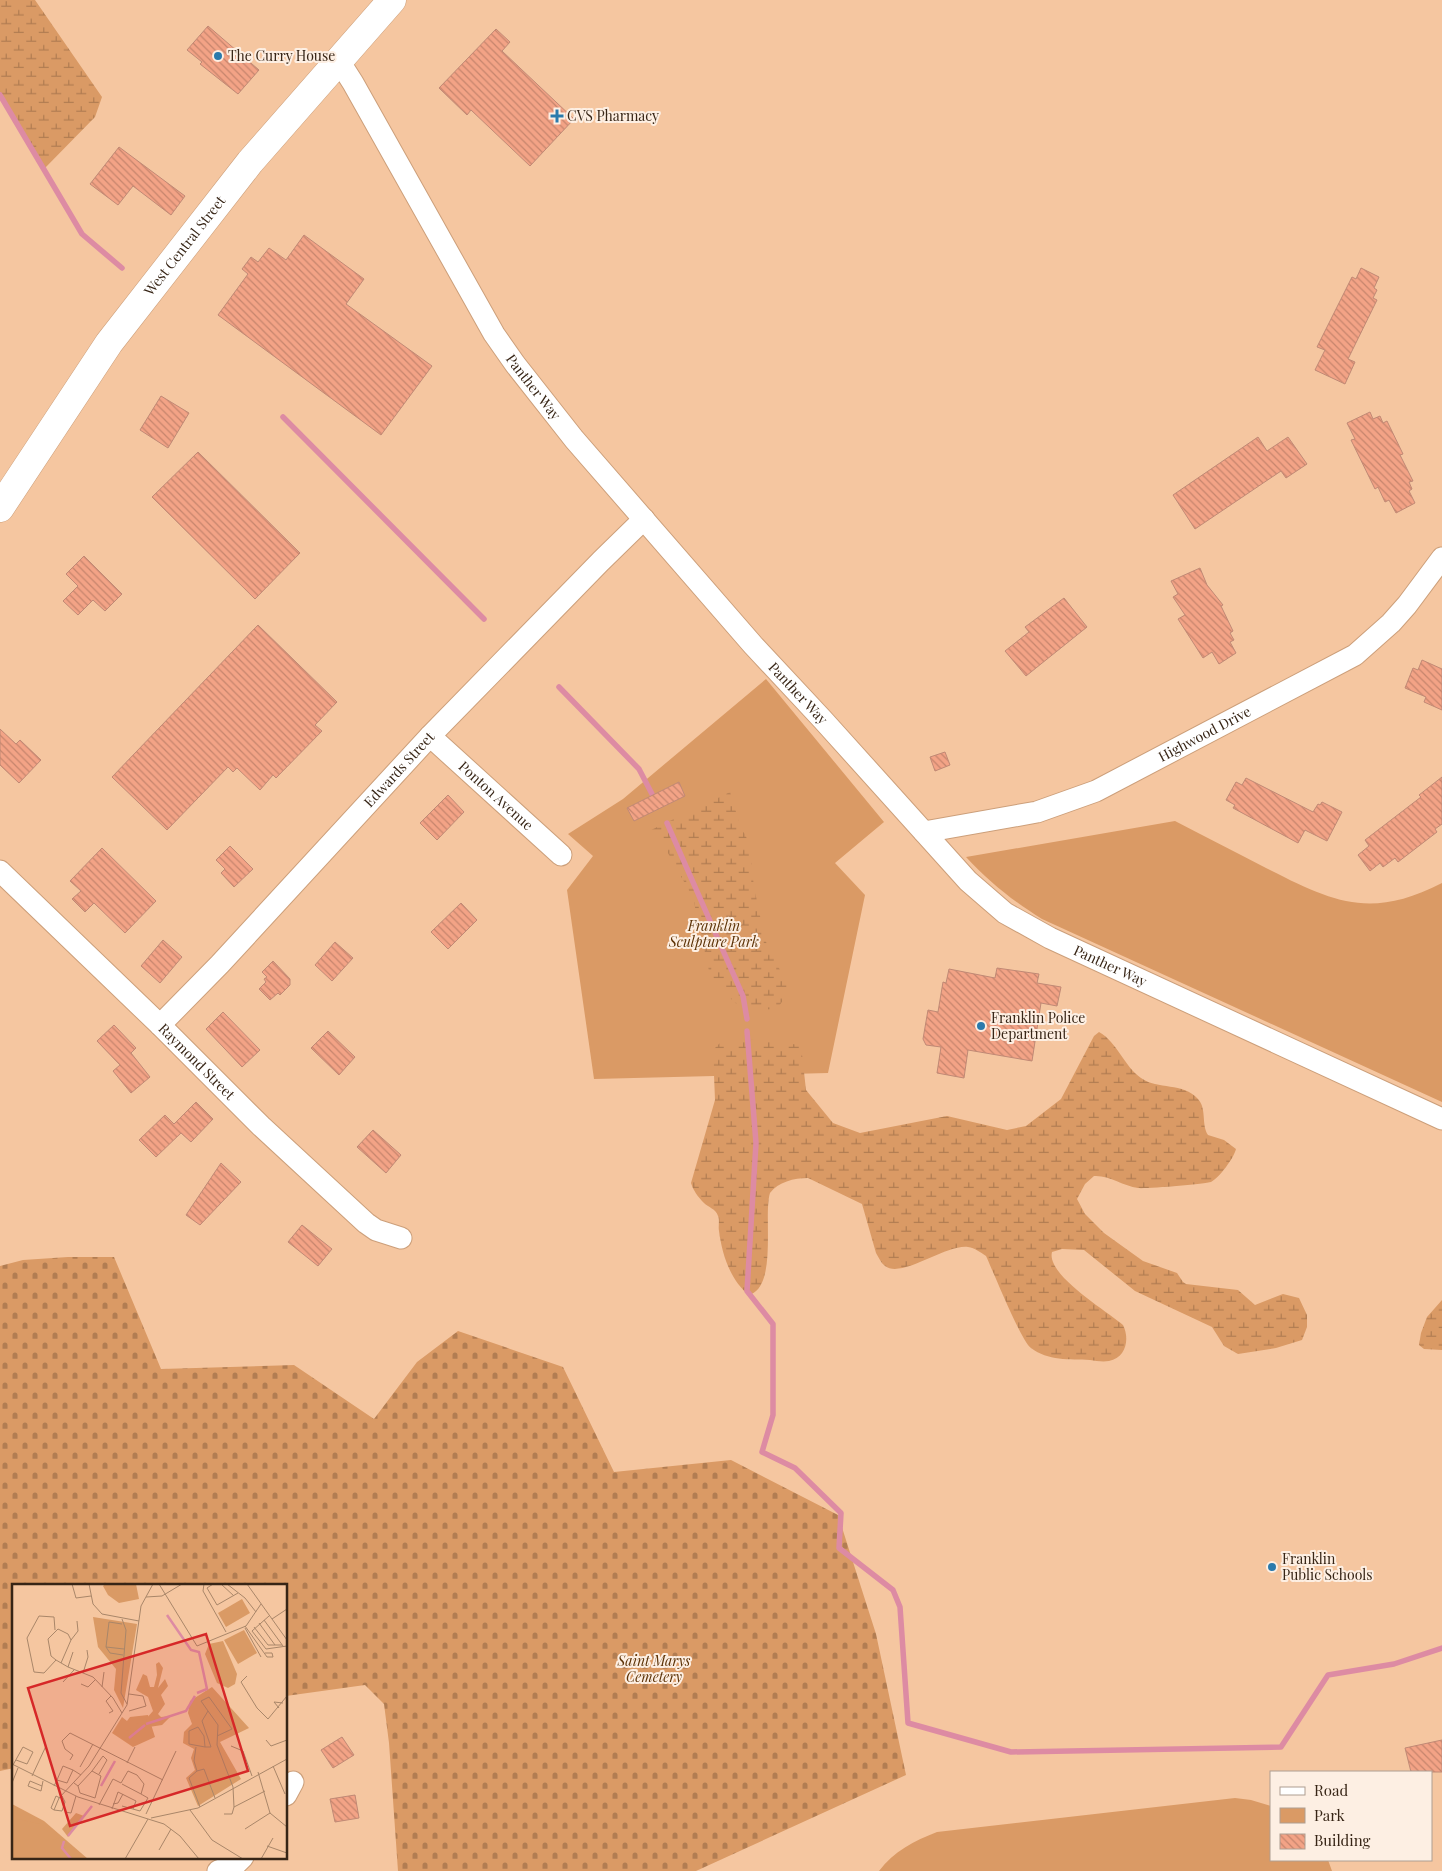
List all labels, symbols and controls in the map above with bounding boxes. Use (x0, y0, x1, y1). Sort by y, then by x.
place label: The Curry House (228, 46, 335, 65)
marker: The Curry House (212, 50, 224, 62)
place label: CVS Pharmacy (567, 106, 659, 125)
marker: CVS Pharmacy (551, 110, 563, 122)
street label: West Central Street (139, 191, 230, 300)
street label: Panther Way (502, 350, 565, 424)
street label: Panther Way (765, 658, 832, 728)
street label: Highwood Drive (1155, 701, 1254, 766)
street label: Edwards Street (359, 727, 439, 811)
street label: Ponton Avenue (455, 757, 538, 834)
park label: Franklin Sculpture Park (668, 916, 759, 951)
street label: Panther Way (1071, 940, 1150, 990)
place label: Franklin Police Department (991, 1008, 1085, 1043)
street label: Raymond Street (155, 1019, 240, 1104)
marker: Franklin Police Department (975, 1020, 987, 1032)
place label: Franklin Public Schools (1282, 1549, 1373, 1584)
marker: Franklin Public Schools (1266, 1561, 1278, 1573)
inset map (12, 1584, 288, 1858)
park label: Saint Marys Cemetery (617, 1651, 691, 1686)
legend (1270, 1771, 1432, 1861)
text: Road (1314, 1780, 1348, 1800)
text: Park (1314, 1805, 1346, 1825)
text: Building (1314, 1830, 1371, 1850)

